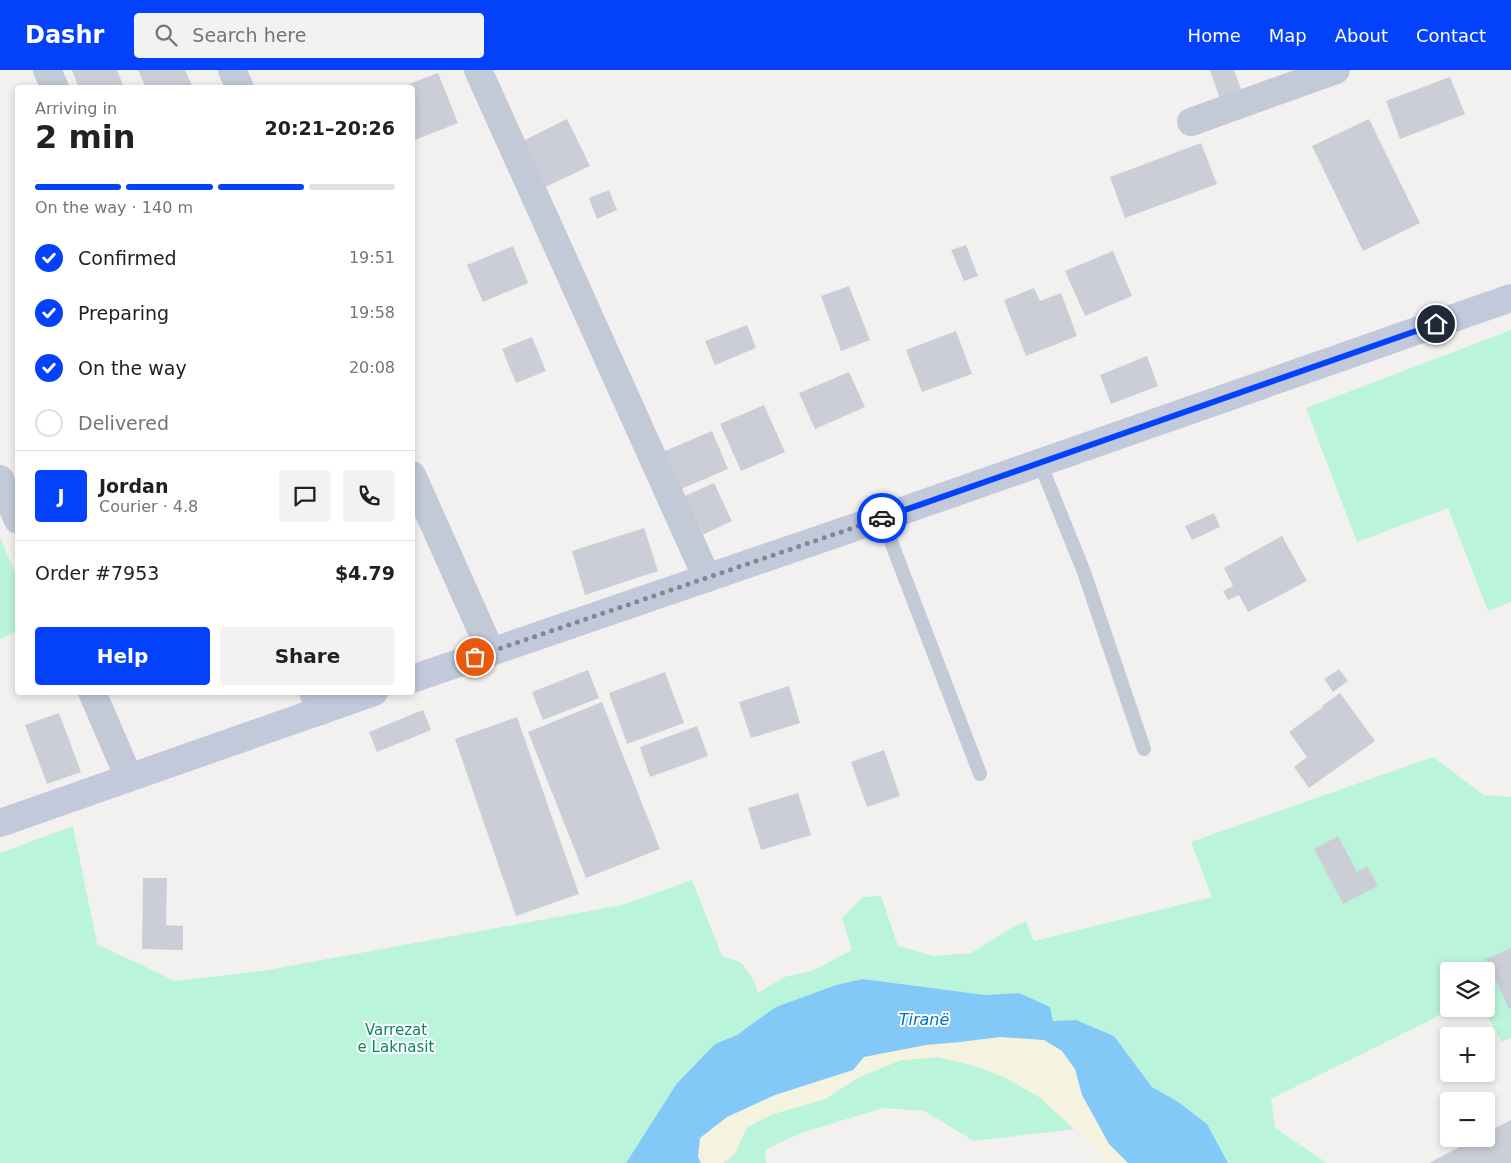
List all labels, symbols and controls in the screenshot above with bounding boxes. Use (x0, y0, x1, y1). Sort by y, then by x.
search box (134, 13, 484, 58)
text: Dashr (25, 21, 104, 49)
icon: search (152, 21, 180, 49)
text: Search here (192, 24, 306, 46)
text: Home (1188, 25, 1241, 46)
text: Map (1269, 25, 1307, 46)
text: About (1335, 25, 1388, 46)
text: Contact (1416, 25, 1486, 46)
text: Arriving in (35, 99, 117, 118)
text: 20:21–20:26 (265, 117, 395, 139)
text: 2 min (35, 118, 136, 156)
text: On the way · 140 m (35, 198, 193, 217)
icon: check (35, 244, 63, 272)
text: Confirmed (78, 247, 177, 269)
text: 19:51 (349, 248, 395, 267)
icon: check (35, 299, 63, 327)
text: Preparing (78, 302, 169, 324)
text: 19:58 (349, 303, 395, 322)
pin (1415, 303, 1457, 345)
icon: home (1422, 310, 1450, 338)
icon: check (35, 354, 63, 382)
text: On the way (78, 357, 187, 379)
text: 20:08 (349, 358, 395, 377)
text: Delivered (78, 412, 169, 434)
button: chat (279, 470, 331, 522)
button: phone (343, 470, 395, 522)
text: Jordan (99, 475, 168, 497)
text: J (57, 485, 65, 507)
courier (857, 493, 907, 543)
text: Courier · 4.8 (99, 497, 198, 516)
icon: car (868, 504, 896, 532)
text: Order #7953 (35, 562, 159, 584)
text: $4.79 (335, 562, 395, 584)
button: Help (35, 627, 210, 685)
button: Share (220, 627, 395, 685)
pin (454, 636, 496, 678)
icon: bag (461, 643, 489, 671)
map controls (1440, 962, 1495, 1147)
button: layers (1440, 962, 1495, 1017)
water label: Tiranë (899, 1010, 949, 1029)
park label: Varrezat e Laknasit (358, 1021, 435, 1056)
button: + (1440, 1027, 1495, 1082)
button: − (1440, 1092, 1495, 1147)

